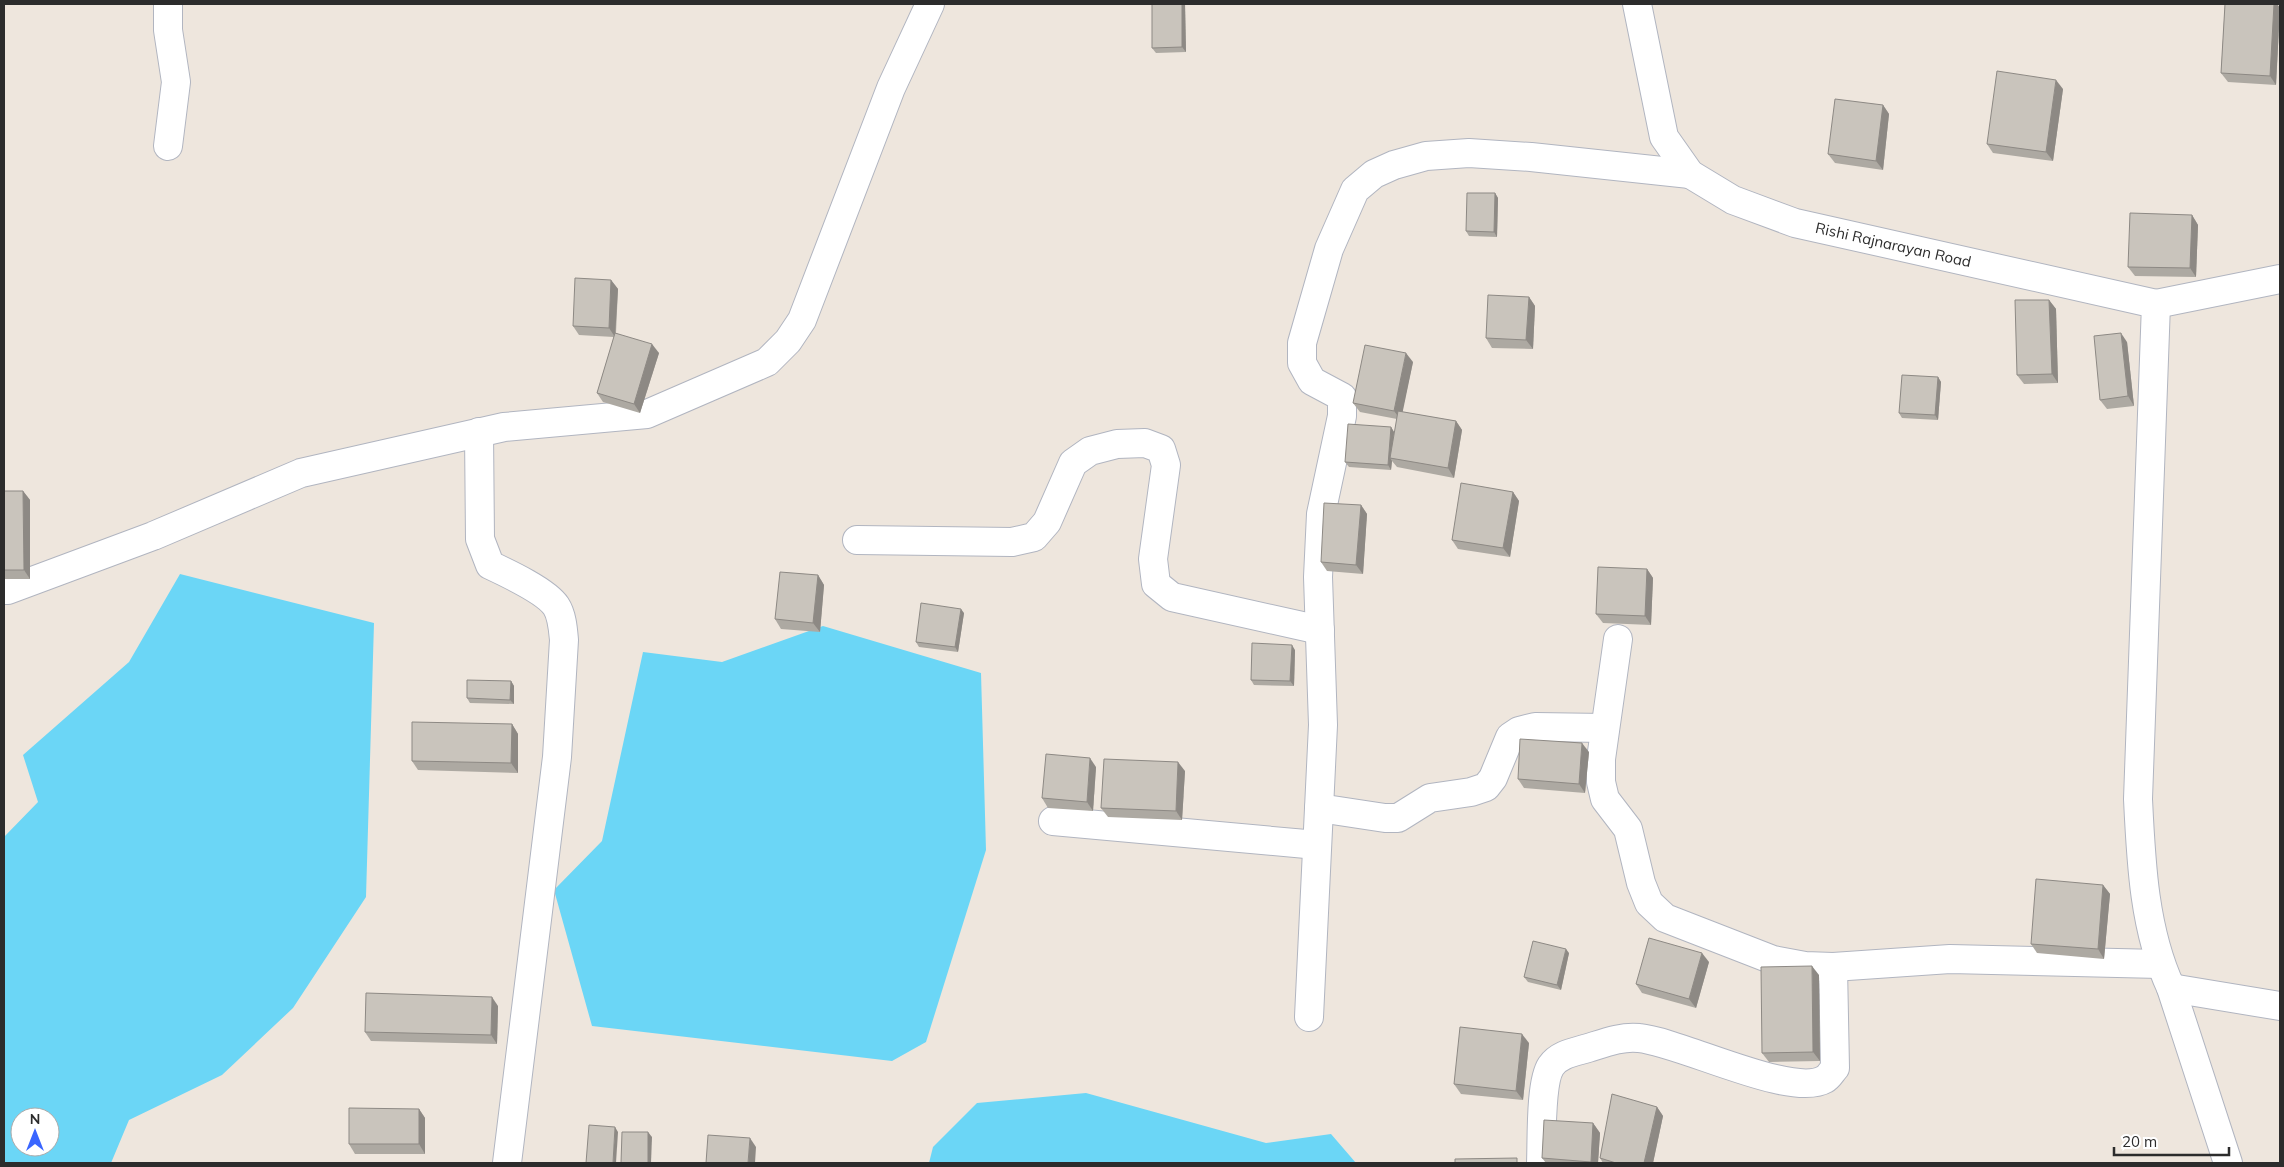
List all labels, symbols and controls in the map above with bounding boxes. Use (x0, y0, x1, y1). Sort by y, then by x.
street label: Rishi Rajnarayan Road (1814, 218, 1973, 271)
north arrow (10, 1107, 60, 1157)
text: N (30, 1110, 40, 1128)
scale bar (2114, 1124, 2229, 1156)
text: 20 m (2122, 1132, 2157, 1151)

